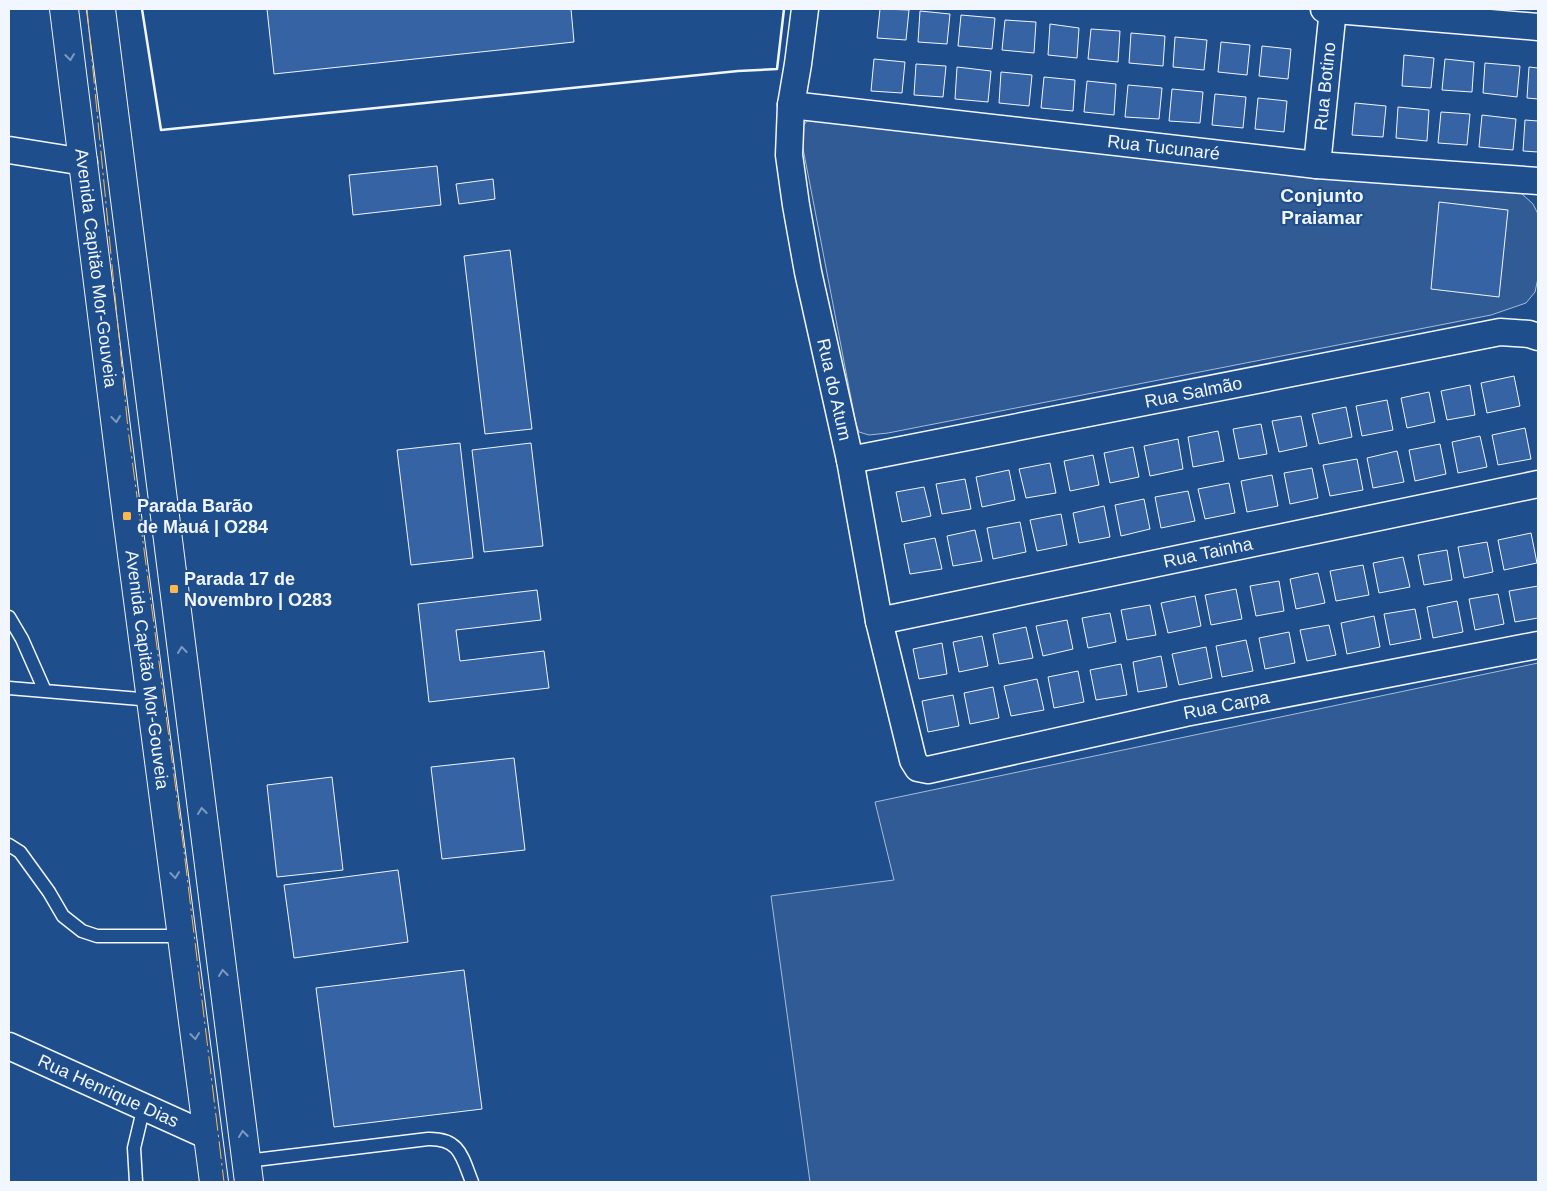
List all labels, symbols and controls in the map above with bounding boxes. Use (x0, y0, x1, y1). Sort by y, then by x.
street label: Rua Botino (1311, 41, 1340, 132)
one-way arrow (64, 53, 75, 61)
street label: Rua Tucunaré (1106, 131, 1221, 164)
street label: Avenida Capitão Mor-Gouveia (71, 147, 121, 390)
district label: Conjunto Praiamar (1280, 185, 1364, 228)
street label: Rua do Atum (813, 336, 855, 442)
street label: Rua Salmão (1143, 373, 1244, 412)
one-way arrow (110, 415, 121, 423)
place label: Parada Barão de Mauá | O284 (137, 496, 268, 537)
marker: Parada Barão de Mauá | O284 (121, 510, 133, 522)
street label: Rua Tainha (1161, 533, 1255, 572)
street label: Avenida Capitão Mor-Gouveia (122, 549, 173, 792)
place label: Parada 17 de Novembro | O283 (184, 569, 332, 610)
marker: Parada 17 de Novembro | O283 (168, 583, 180, 595)
one-way arrow (177, 646, 188, 654)
street label: Rua Carpa (1182, 687, 1272, 723)
one-way arrow (197, 807, 208, 815)
one-way arrow (169, 871, 180, 879)
one-way arrow (218, 968, 229, 976)
one-way arrow (190, 1032, 200, 1040)
street label: Rua Henrique Dias (35, 1050, 182, 1131)
one-way arrow (238, 1130, 249, 1138)

